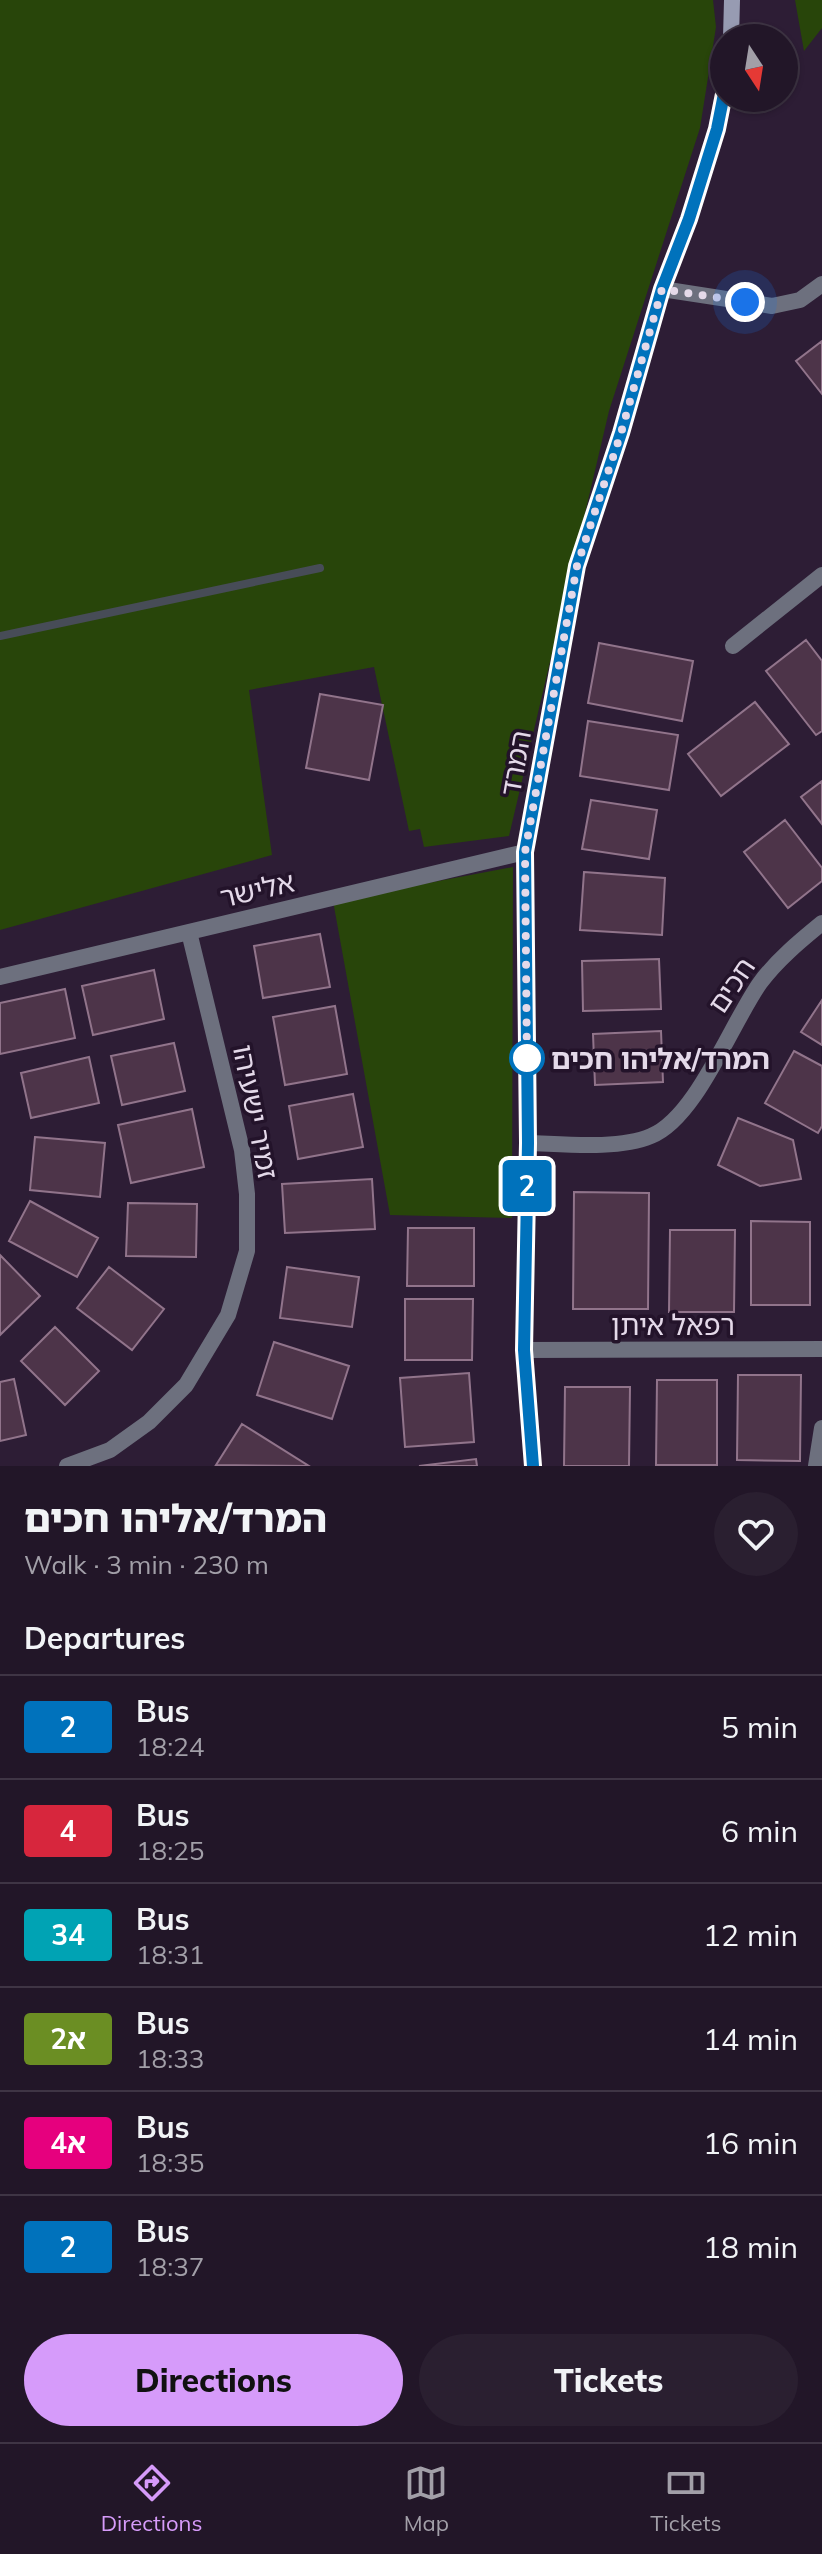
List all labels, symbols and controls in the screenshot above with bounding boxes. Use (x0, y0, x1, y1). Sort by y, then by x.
north arrow (710, 24, 798, 112)
map controls (710, 24, 798, 112)
your location (725, 282, 765, 322)
street label: המרד (492, 728, 538, 798)
street label: אלישר (216, 863, 298, 915)
street label: חכים (700, 951, 762, 1019)
marker: המרד/אליהו חכים (510, 1041, 544, 1075)
place label: המרד/אליהו חכים (551, 1041, 770, 1076)
street label: זמיר ישעיהו (226, 1042, 286, 1182)
line badge: 2 (501, 1160, 553, 1212)
text: 2 (519, 1168, 535, 1203)
street label: רפאל איתן (611, 1307, 735, 1342)
button: heart (714, 1492, 798, 1576)
text: המרד/אליהו חכים (24, 1494, 327, 1542)
text: Walk · 3 min · 230 m (24, 1548, 269, 1581)
text: Departures (24, 1619, 185, 1657)
text: Bus (136, 1692, 190, 1730)
text: 5 min (721, 1708, 798, 1746)
text: 2 (60, 1709, 76, 1744)
text: 18:24 (136, 1730, 204, 1763)
text: Bus (136, 1796, 190, 1834)
text: 6 min (721, 1812, 798, 1850)
text: 4 (60, 1813, 76, 1848)
text: 18:25 (136, 1834, 204, 1867)
text: Bus (136, 1900, 190, 1938)
text: 12 min (703, 1916, 798, 1954)
text: 34 (51, 1917, 85, 1952)
text: 18:31 (136, 1938, 204, 1971)
text: Bus (136, 2004, 190, 2042)
text: 14 min (703, 2020, 798, 2058)
text: 2א (50, 2021, 86, 2056)
text: 18:33 (136, 2042, 204, 2075)
text: Bus (136, 2108, 190, 2146)
text: 16 min (703, 2124, 798, 2162)
text: 4א (50, 2125, 86, 2160)
text: 18:35 (136, 2146, 204, 2179)
text: Bus (136, 2212, 190, 2250)
text: 18 min (703, 2228, 798, 2266)
text: 2 (60, 2229, 76, 2264)
text: 18:37 (136, 2250, 204, 2283)
button: Directions (24, 2334, 403, 2426)
button: Tickets (419, 2334, 798, 2426)
tab: Directions (101, 2461, 202, 2537)
tab: Map (404, 2461, 449, 2537)
tab: Tickets (650, 2461, 721, 2537)

